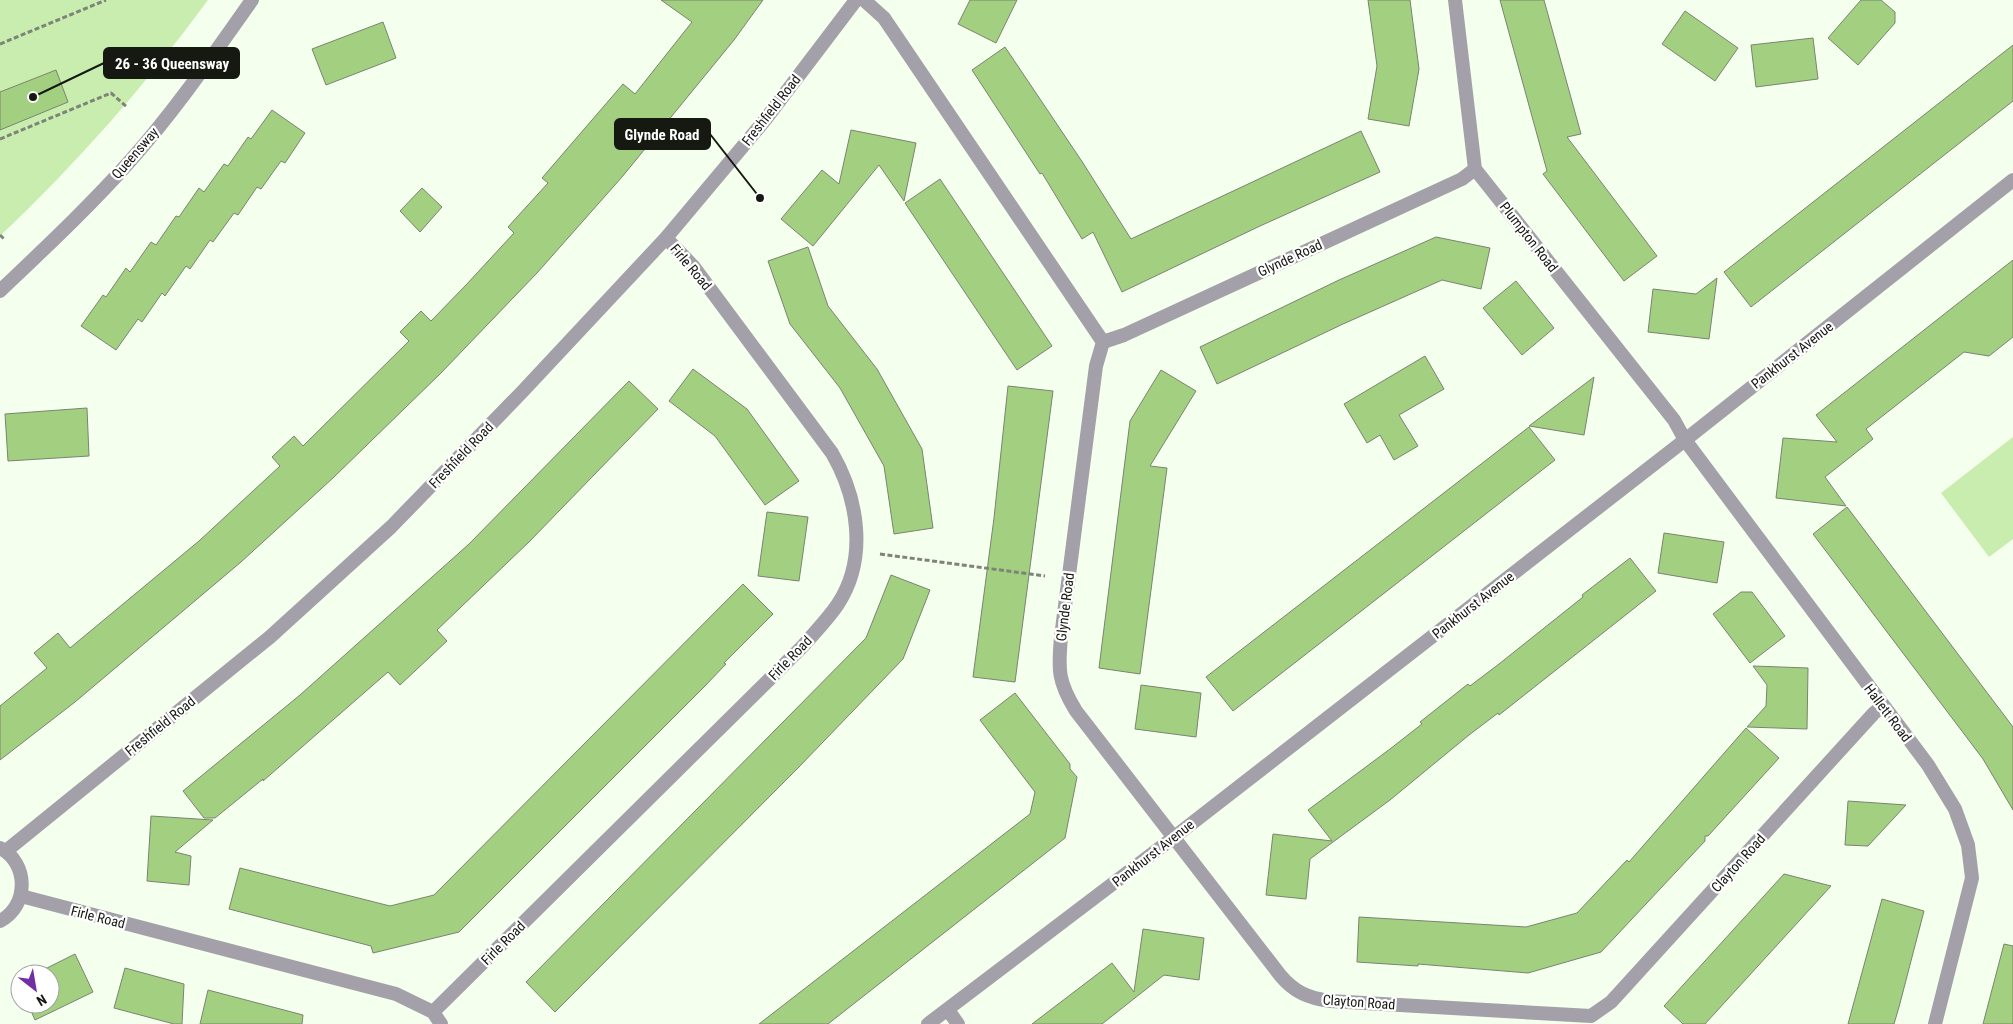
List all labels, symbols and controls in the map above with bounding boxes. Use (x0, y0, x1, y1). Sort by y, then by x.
callout: 26 - 36 Queensway (104, 48, 239, 78)
text: 26 - 36 Queensway (115, 55, 229, 73)
street label: Freshfield Road (738, 71, 804, 149)
callout: Glynde Road (615, 119, 710, 149)
street label: Queensway (108, 124, 162, 182)
text: Glynde Road (625, 126, 699, 144)
street label: Plumpton Road (1497, 199, 1561, 275)
street label: Glynde Road (1255, 236, 1325, 280)
street label: Firle Road (667, 241, 715, 293)
street label: Pankhurst Avenue (1748, 318, 1836, 392)
street label: Freshfield Road (426, 419, 496, 491)
street label: Pankhurst Avenue (1429, 568, 1517, 642)
street label: Glynde Road (1053, 572, 1077, 642)
street label: Firle Road (765, 633, 815, 683)
street label: Hallett Road (1861, 681, 1915, 745)
street label: Freshfield Road (122, 693, 198, 759)
street label: Pankhurst Avenue (1109, 816, 1197, 890)
street label: Clayton Road (1708, 831, 1768, 895)
street label: Firle Road (69, 903, 127, 931)
street label: Firle Road (478, 918, 528, 968)
north arrow (10, 964, 60, 1014)
text: N (34, 991, 49, 1009)
street label: Clayton Road (1322, 991, 1396, 1013)

